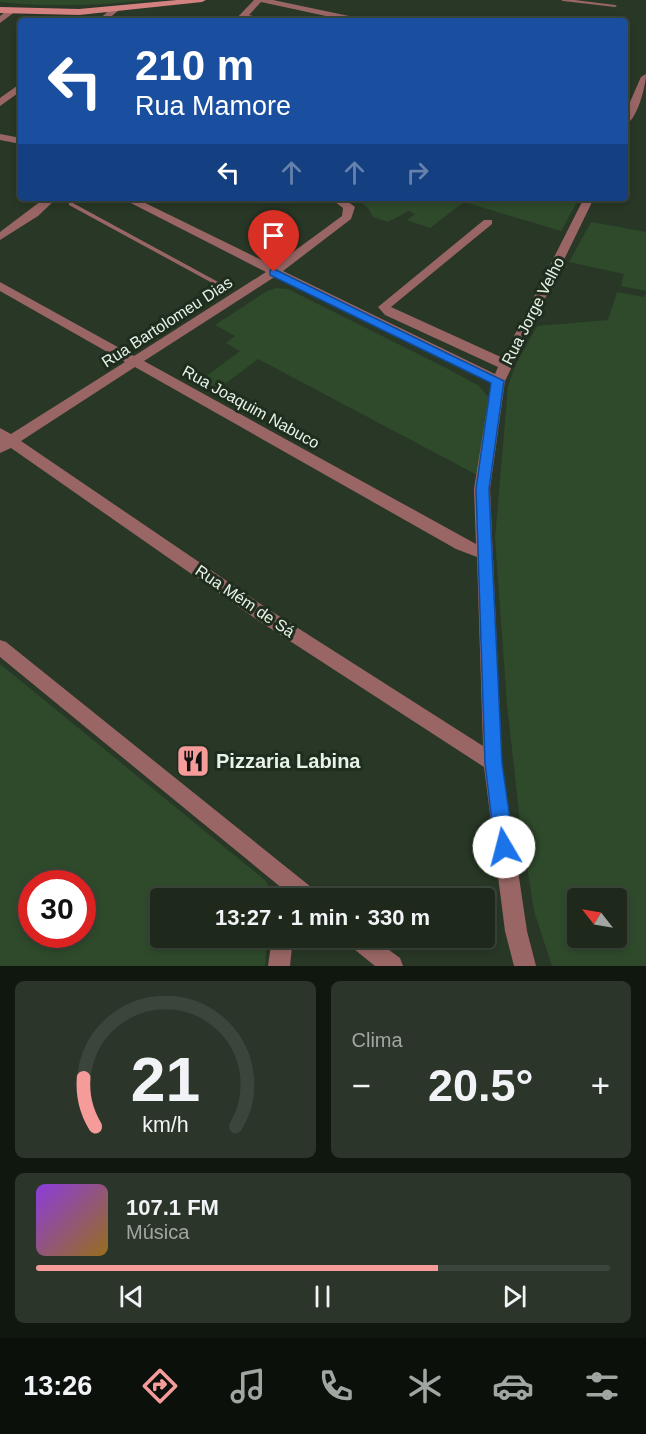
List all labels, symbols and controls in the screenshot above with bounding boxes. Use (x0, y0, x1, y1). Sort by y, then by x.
icon: left (36, 42, 114, 120)
text: 210 m (135, 42, 254, 89)
text: Rua Mamore (135, 91, 291, 121)
icon: left (212, 156, 245, 189)
icon: ahead (275, 156, 308, 189)
icon: ahead (338, 156, 371, 189)
icon: right (401, 156, 434, 189)
pin (248, 210, 299, 272)
icon: arrive (257, 219, 290, 252)
street label: Rua Jorge Velho (499, 254, 567, 368)
street label: Rua Bartolomeu Dias (99, 273, 235, 371)
street label: Rua Joaquim Nabuco (180, 362, 322, 452)
street label: Rua Mém de Sá (192, 562, 298, 640)
restaurant icon: Pizzaria Labina (175, 743, 211, 779)
place label: Pizzaria Labina (216, 750, 361, 772)
position arrow (472, 815, 536, 879)
speed limit sign: 30 (18, 870, 96, 948)
north arrow (567, 888, 627, 948)
map controls (567, 888, 627, 948)
text: 13:27 · 1 min · 330 m (215, 905, 430, 930)
text: Clima (352, 1029, 403, 1051)
text: 21 (131, 1045, 200, 1114)
text: 20.5° (428, 1060, 534, 1111)
text: − (352, 1067, 371, 1104)
text: + (591, 1067, 610, 1104)
text: km/h (142, 1113, 188, 1137)
text: 107.1 FM (126, 1195, 219, 1220)
text: Música (126, 1221, 189, 1243)
icon: previous (115, 1280, 148, 1313)
icon: pause (306, 1280, 339, 1313)
icon: next (498, 1280, 531, 1313)
icon: directions (139, 1365, 181, 1407)
icon: music (227, 1365, 269, 1407)
icon: phone (315, 1365, 357, 1407)
icon: climate (404, 1365, 446, 1407)
icon: car (492, 1365, 534, 1407)
icon: filters (581, 1365, 623, 1407)
text: 13:26 (23, 1371, 92, 1401)

